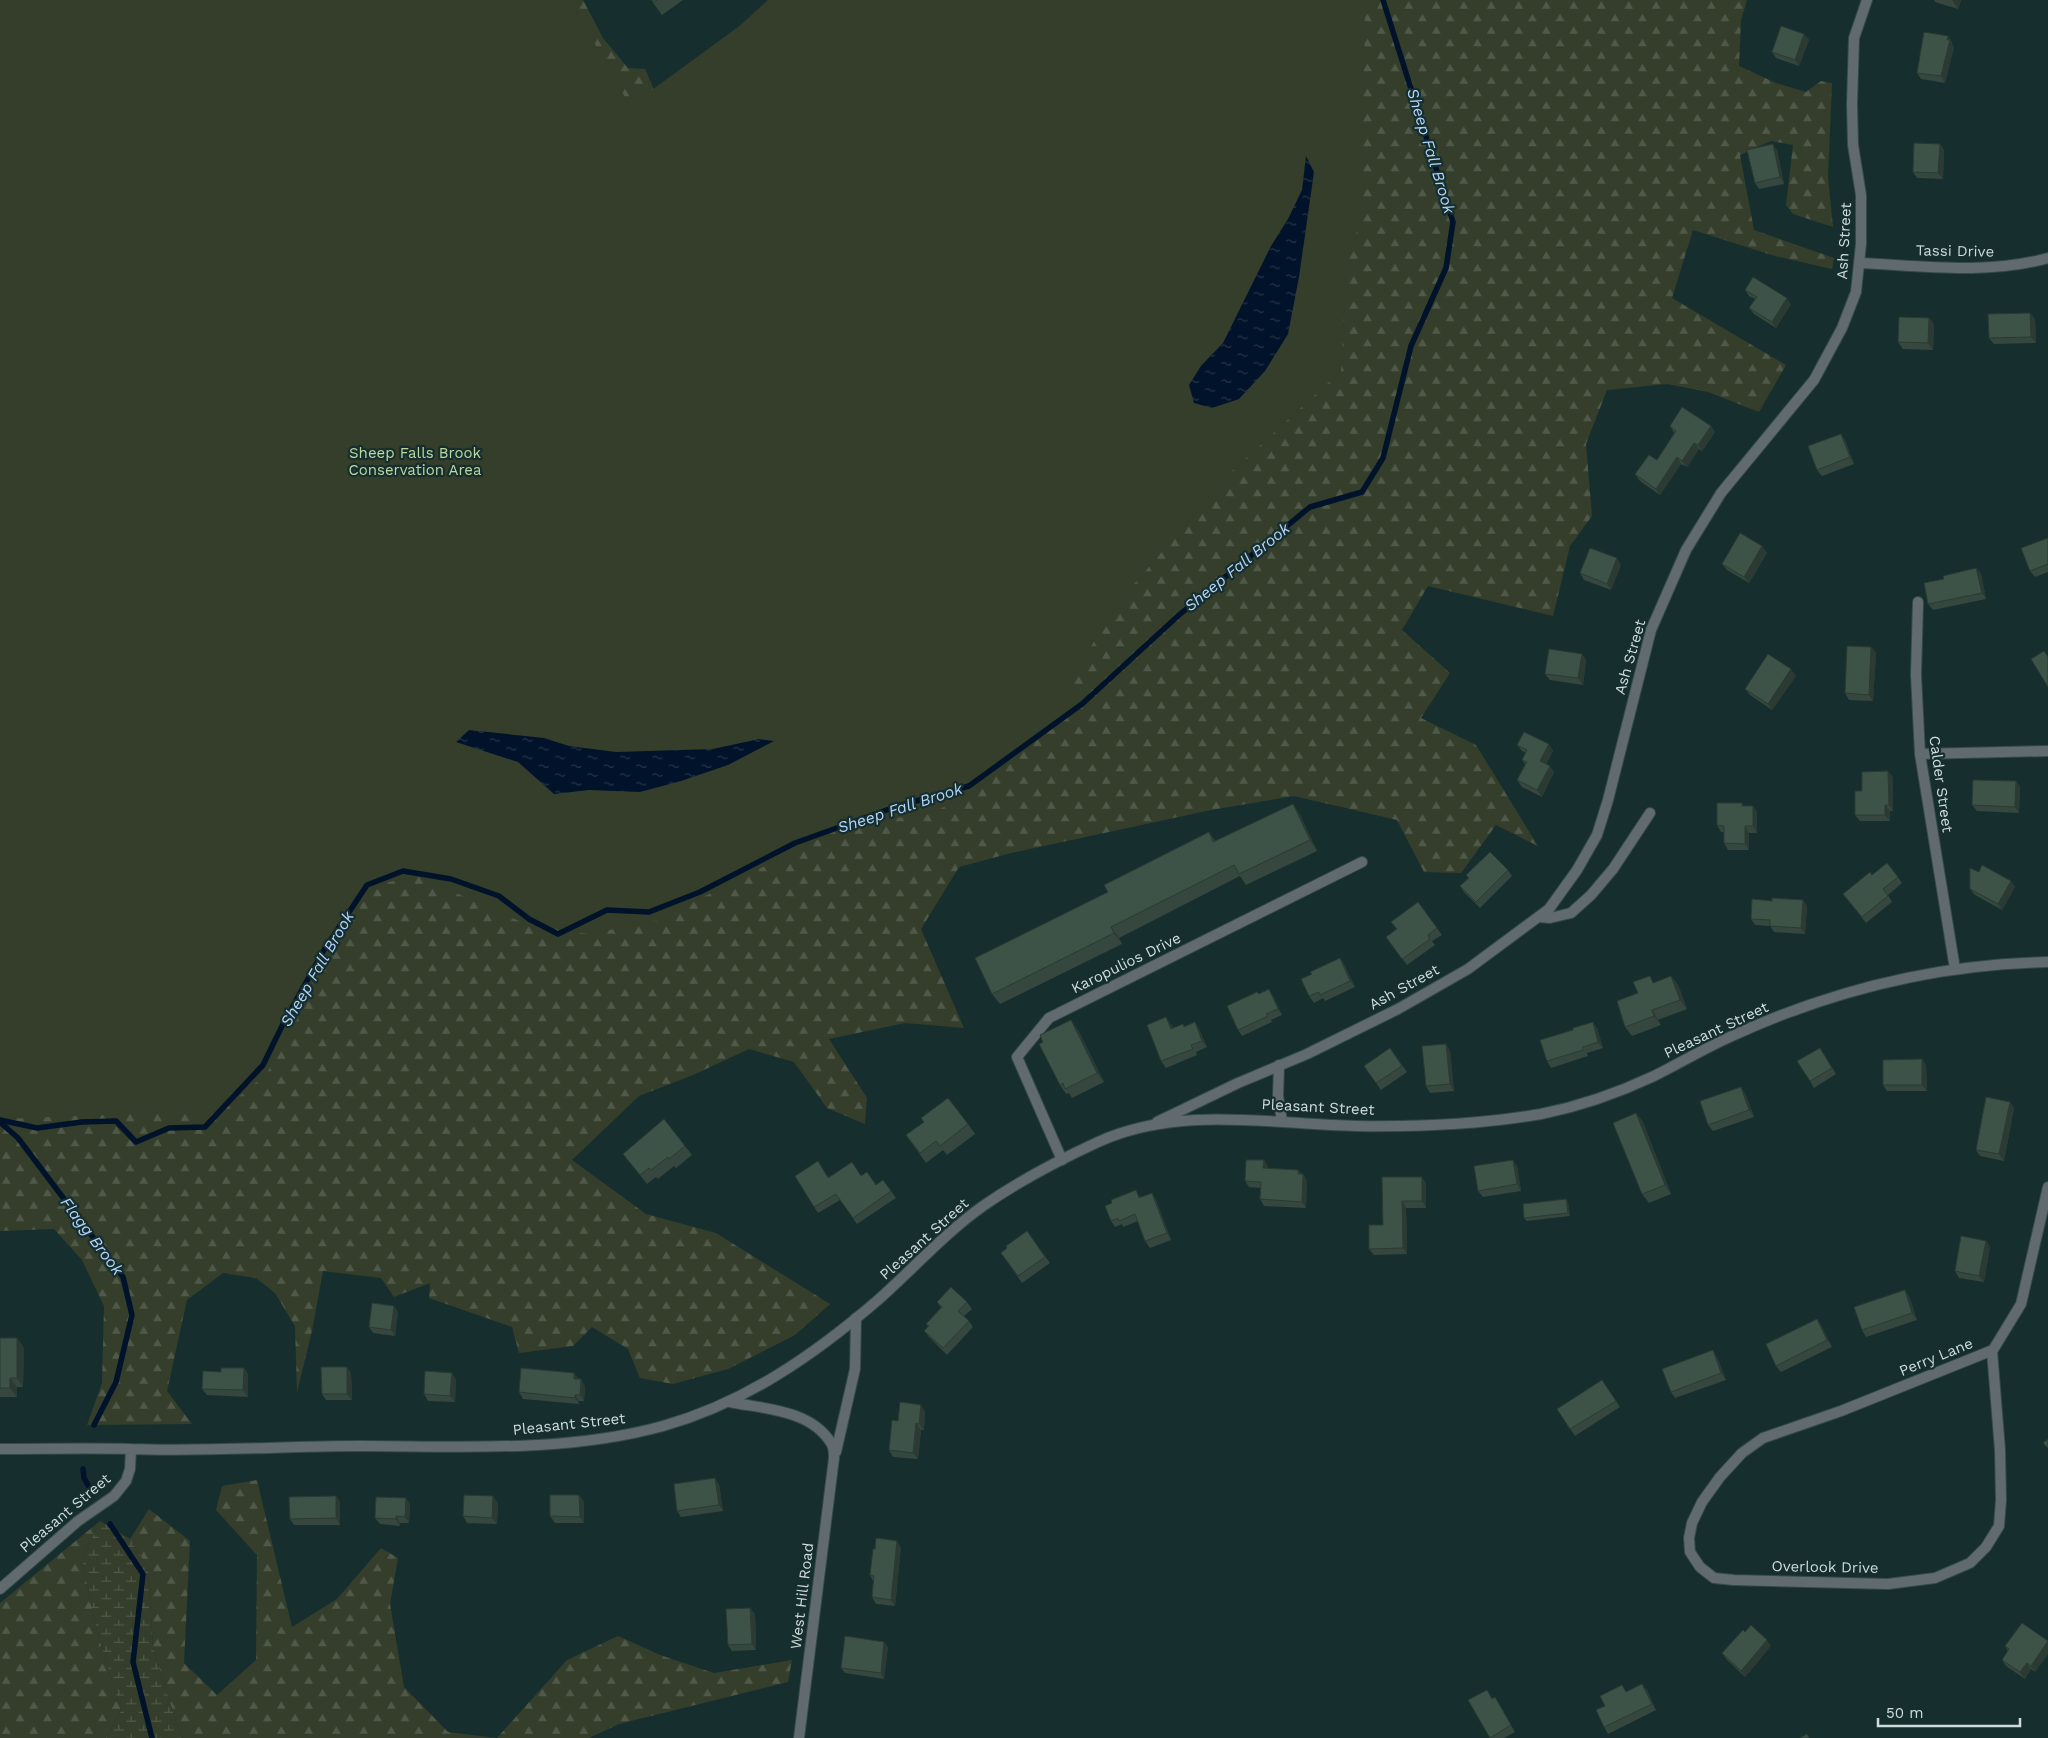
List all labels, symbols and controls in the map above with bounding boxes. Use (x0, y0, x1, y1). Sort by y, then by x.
water label: Sheep Fall Brook (1403, 86, 1459, 217)
street label: Ash Street (1833, 201, 1855, 280)
street label: Tassi Drive (1916, 241, 1994, 261)
park label: Sheep Falls Brook Conservation Area (348, 444, 482, 479)
water label: Sheep Fall Brook (1180, 518, 1295, 615)
street label: Ash Street (1611, 617, 1649, 697)
street label: Calder Street (1925, 734, 1957, 834)
water label: Sheep Fall Brook (835, 778, 966, 837)
water label: Sheep Fall Brook (276, 907, 358, 1030)
street label: Karopulios Drive (1068, 929, 1184, 997)
street label: Ash Street (1366, 960, 1443, 1014)
street label: Pleasant Street (1661, 998, 1772, 1062)
street label: Pleasant Street (1261, 1095, 1376, 1119)
water label: Flagg Brook (56, 1193, 128, 1280)
street label: Pleasant Street (876, 1194, 973, 1283)
street label: Perry Lane (1897, 1334, 1975, 1380)
street label: Pleasant Street (512, 1409, 627, 1439)
street label: Pleasant Street (16, 1469, 115, 1556)
street label: West Hill Road (787, 1542, 817, 1650)
street label: Overlook Drive (1771, 1557, 1879, 1577)
scale bar (1878, 1696, 2020, 1728)
text: 50 m (1886, 1704, 1923, 1722)

